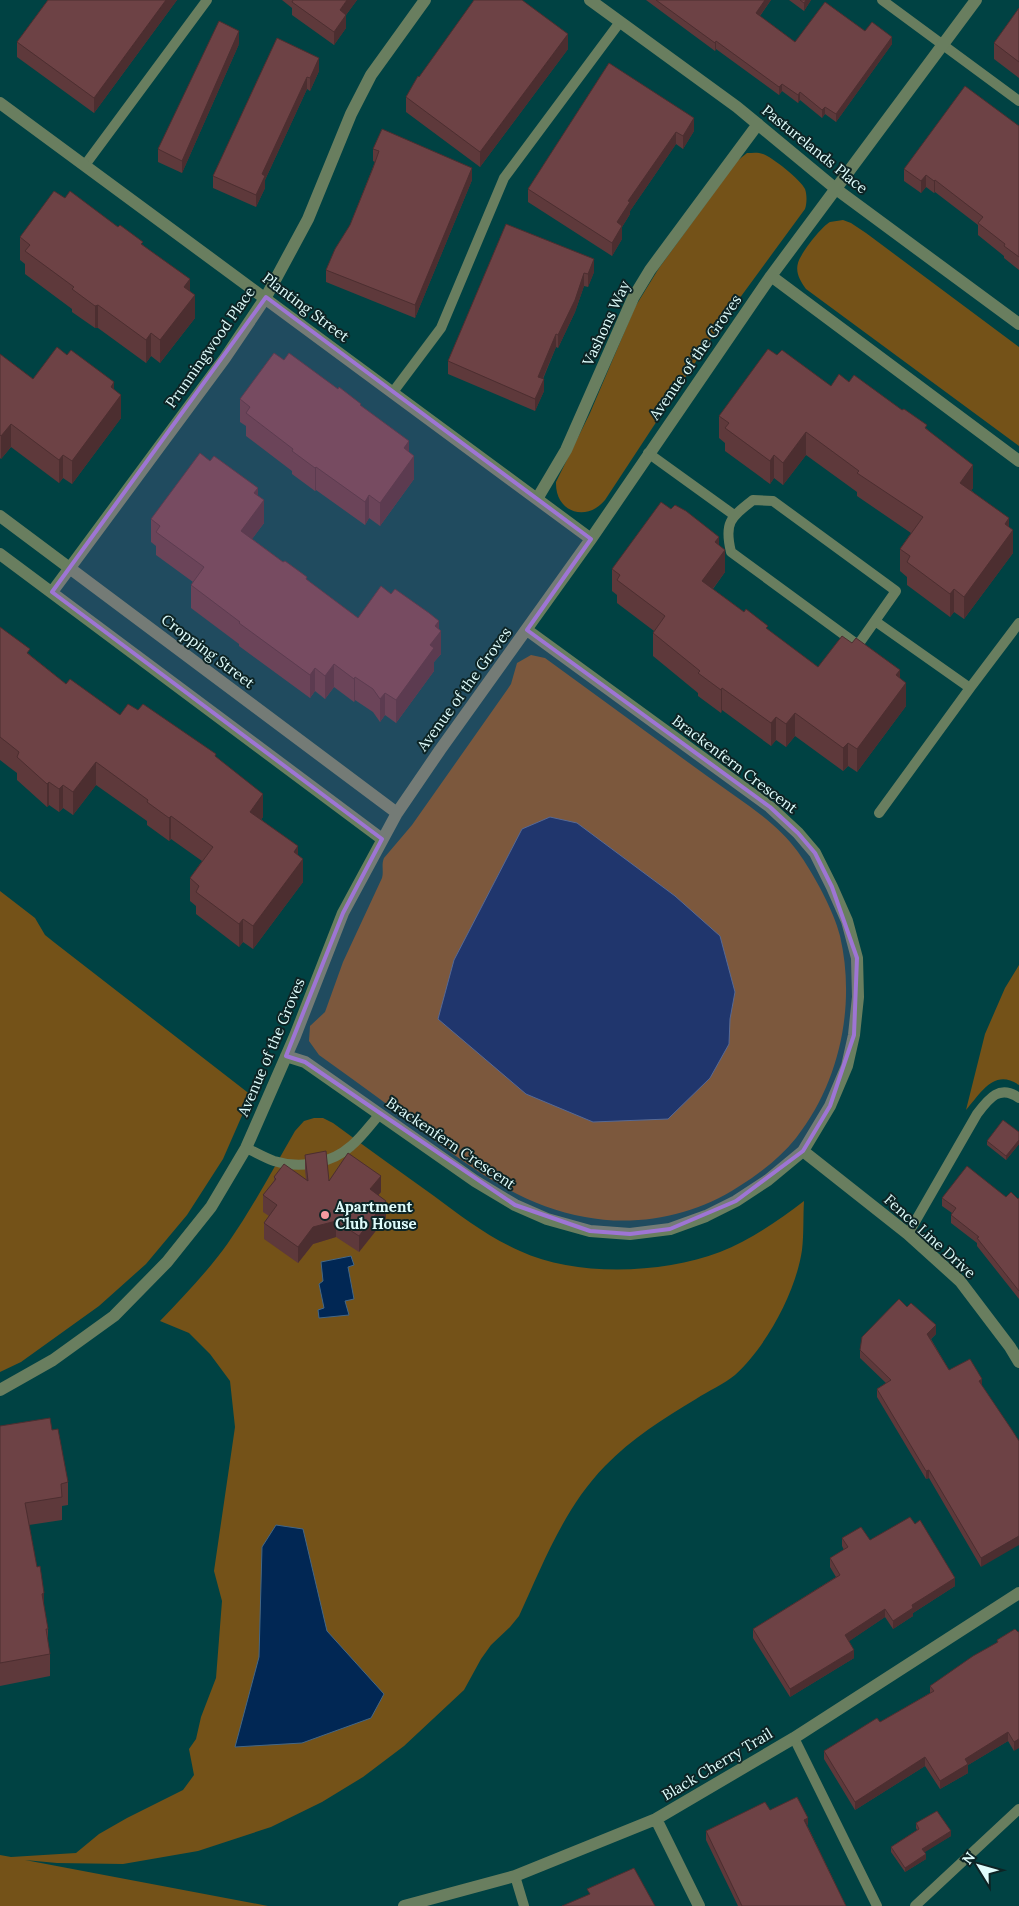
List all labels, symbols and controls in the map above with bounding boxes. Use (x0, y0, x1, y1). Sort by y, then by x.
street label: Pasturelands Place (758, 101, 872, 197)
street label: Planting Street (259, 268, 353, 346)
street label: Vashons Way (578, 277, 634, 369)
street label: Prunningwood Place (161, 283, 259, 411)
street label: Avenue of the Groves (644, 291, 745, 424)
street label: Cropping Street (158, 610, 258, 692)
street label: Avenue of the Groves (412, 623, 515, 755)
street label: Brackenfern Crescent (669, 711, 802, 817)
street label: Avenue of the Groves (233, 975, 309, 1120)
street label: Brackenfern Crescent (383, 1093, 519, 1193)
street label: Fence Line Drive (880, 1190, 980, 1282)
place label: Apartment Club House (335, 1197, 417, 1233)
marker: Apartment Club House (319, 1209, 331, 1221)
street label: Black Cherry Trail (658, 1724, 776, 1804)
north arrow (954, 1841, 1004, 1891)
text: N (958, 1848, 979, 1868)

